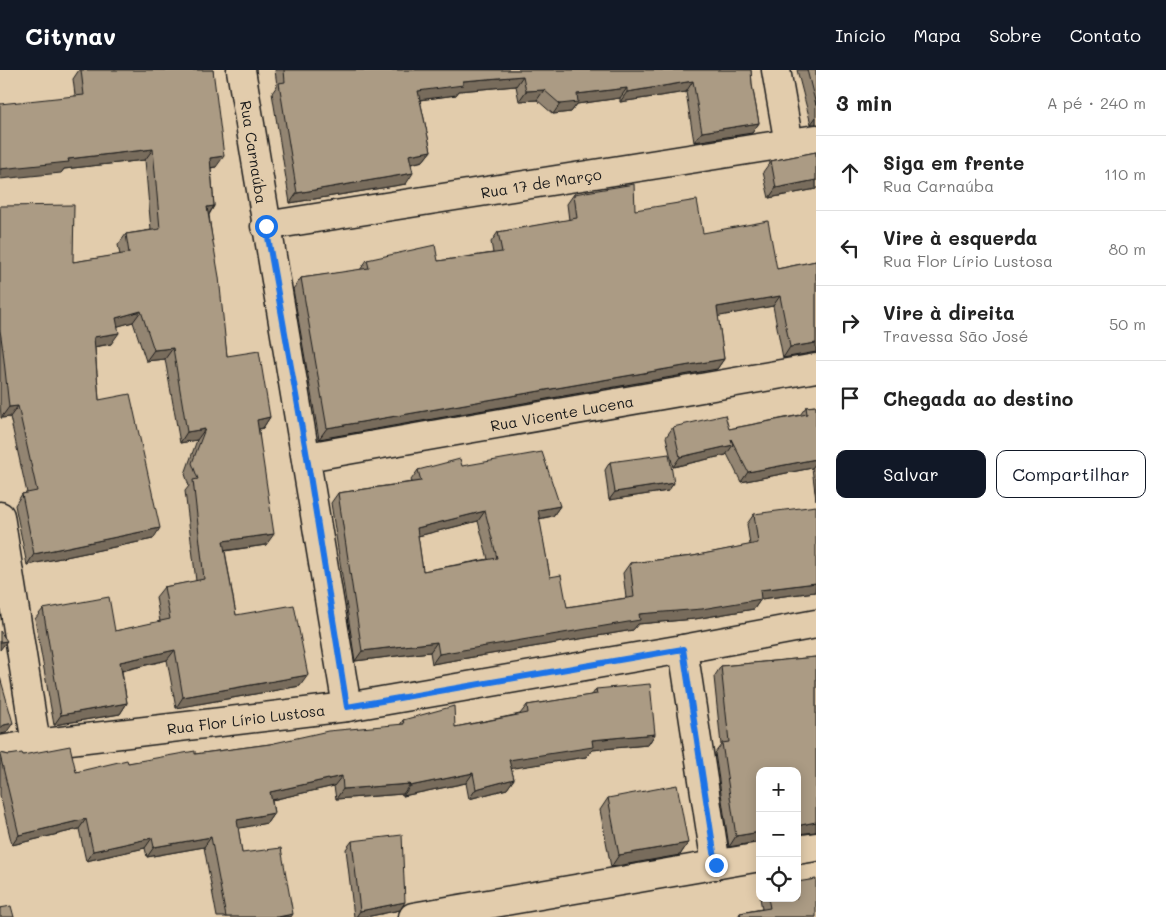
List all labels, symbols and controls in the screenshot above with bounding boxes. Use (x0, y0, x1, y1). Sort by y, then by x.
text: Citynav (25, 20, 116, 51)
text: Início (835, 23, 885, 47)
text: Mapa (913, 23, 961, 47)
text: Sobre (989, 23, 1042, 47)
text: Contato (1070, 23, 1141, 47)
text: 3 min (836, 89, 892, 116)
text: A pé · 240 m (1047, 92, 1146, 113)
street label: Rua Carnaúba (236, 99, 272, 205)
text: Siga em frente (883, 150, 1024, 175)
icon: ahead (836, 159, 864, 187)
text: 110 m (1104, 163, 1146, 184)
street label: Rua 17 de Março (479, 164, 603, 202)
text: Rua Carnaúba (883, 175, 994, 196)
route start (255, 215, 278, 238)
text: Vire à esquerda (883, 225, 1038, 250)
icon: left (836, 234, 864, 262)
text: 80 m (1109, 238, 1146, 259)
text: Rua Flor Lírio Lustosa (883, 250, 1053, 271)
text: Vire à direita (883, 300, 1015, 325)
icon: right (836, 309, 864, 337)
text: 50 m (1109, 313, 1146, 334)
text: Travessa São José (883, 325, 1028, 346)
icon: arrive (836, 384, 864, 412)
text: Chegada ao destino (883, 386, 1073, 411)
street label: Rua Vicente Lucena (489, 391, 635, 435)
button: Salvar (836, 450, 986, 498)
button: Compartilhar (996, 450, 1146, 498)
street label: Rua Flor Lírio Lustosa (166, 699, 326, 739)
map controls (756, 767, 801, 902)
button: + (756, 767, 801, 812)
button: − (756, 812, 801, 857)
route end (705, 854, 728, 877)
button: locate (756, 857, 801, 902)

